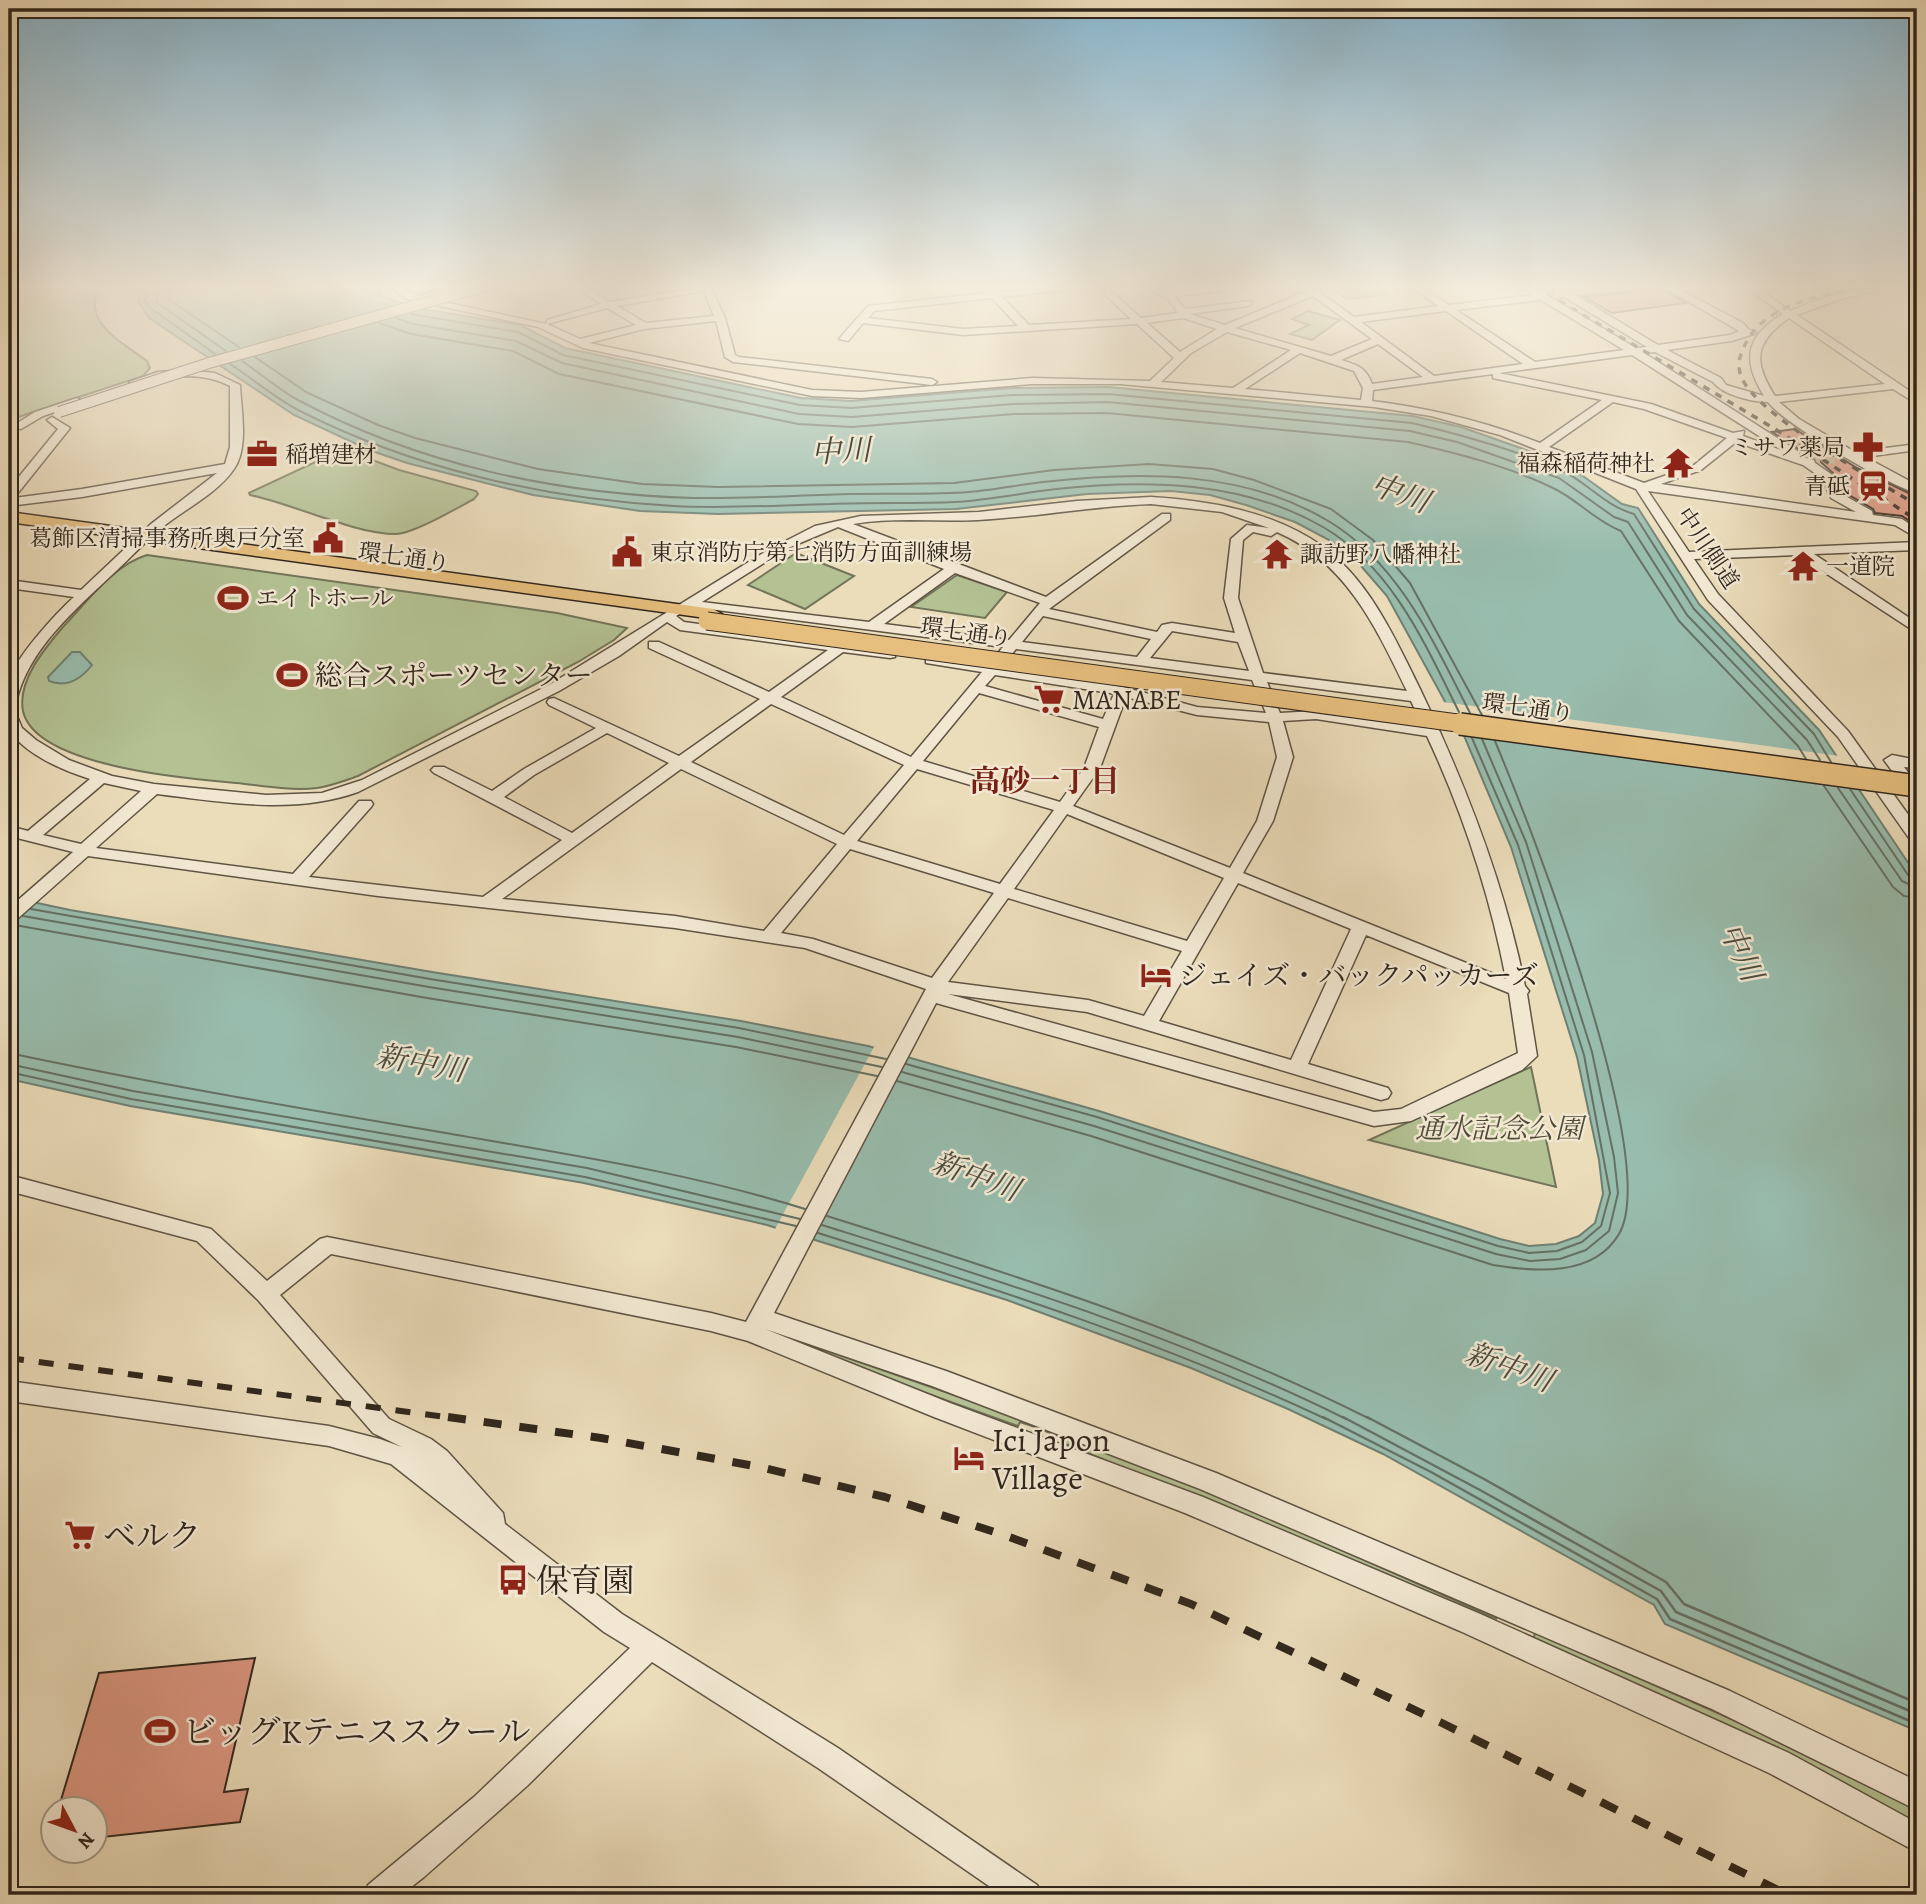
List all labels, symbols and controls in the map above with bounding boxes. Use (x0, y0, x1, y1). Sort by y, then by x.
water label: 中川 (810, 429, 875, 473)
pharmacy icon: ミサワ薬局 (1851, 430, 1885, 464)
place label: ミサワ薬局 (1730, 432, 1845, 463)
office icon: 稲増建材 (245, 437, 279, 471)
place label: 稲増建材 (285, 439, 377, 470)
temple icon: 福森稲荷神社 (1661, 446, 1695, 480)
place label: 福森稲荷神社 (1517, 448, 1655, 479)
water label: 中川 (1365, 464, 1438, 523)
station icon: 青砥 (1856, 469, 1890, 503)
place label: 青砥 (1804, 471, 1850, 502)
street label: 中川側道 (1669, 501, 1746, 595)
public building icon: 葛飾区清掃事務所奥戸分室 (311, 521, 345, 555)
place label: 葛飾区清掃事務所奥戸分室 (29, 523, 305, 554)
public building icon: 東京消防庁第七消防方面訓練場 (610, 535, 644, 569)
street label: 環七通り (356, 536, 452, 579)
place label: 東京消防庁第七消防方面訓練場 (650, 537, 972, 568)
temple icon: 諏訪野八幡神社 (1260, 537, 1294, 571)
place label: 諏訪野八幡神社 (1300, 539, 1461, 570)
temple icon: 一道院 (1786, 549, 1820, 583)
place label: 一道院 (1826, 551, 1895, 582)
sports icon: エイトホール (216, 581, 250, 615)
place label: エイトホール (256, 583, 394, 614)
street label: 環七通り (918, 611, 1014, 654)
place label: 総合スポーツセンター (315, 657, 593, 695)
sports icon: 総合スポーツセンター (275, 658, 309, 692)
place label: MANABE (1072, 681, 1182, 719)
supermarket icon: MANABE (1032, 682, 1066, 716)
street label: 環七通り (1480, 687, 1576, 730)
district label: 高砂一丁目 (970, 761, 1120, 801)
water label: 中川 (1710, 916, 1773, 990)
place label: ジェイズ・バックパッカーズ (1179, 957, 1539, 995)
hotel icon: ジェイズ・バックパッカーズ (1139, 958, 1173, 992)
water label: 新中川 (373, 1035, 472, 1091)
park label: 通水記念公園 (1415, 1110, 1587, 1148)
water label: 新中川 (927, 1142, 1028, 1211)
water label: 新中川 (1460, 1333, 1561, 1402)
place label: Ici Japon Village (991, 1417, 1110, 1500)
hotel icon: Ici Japon Village (952, 1441, 986, 1475)
place label: ベルク (103, 1513, 201, 1558)
supermarket icon: ベルク (63, 1518, 97, 1552)
place label: 保育園 (536, 1558, 635, 1603)
bus stop icon: 保育園 (496, 1563, 530, 1597)
place label: ビッグKテニススクール (183, 1709, 530, 1754)
sports icon: ビッグKテニススクール (143, 1714, 177, 1748)
north arrow (38, 1796, 108, 1866)
text: N (72, 1827, 100, 1854)

